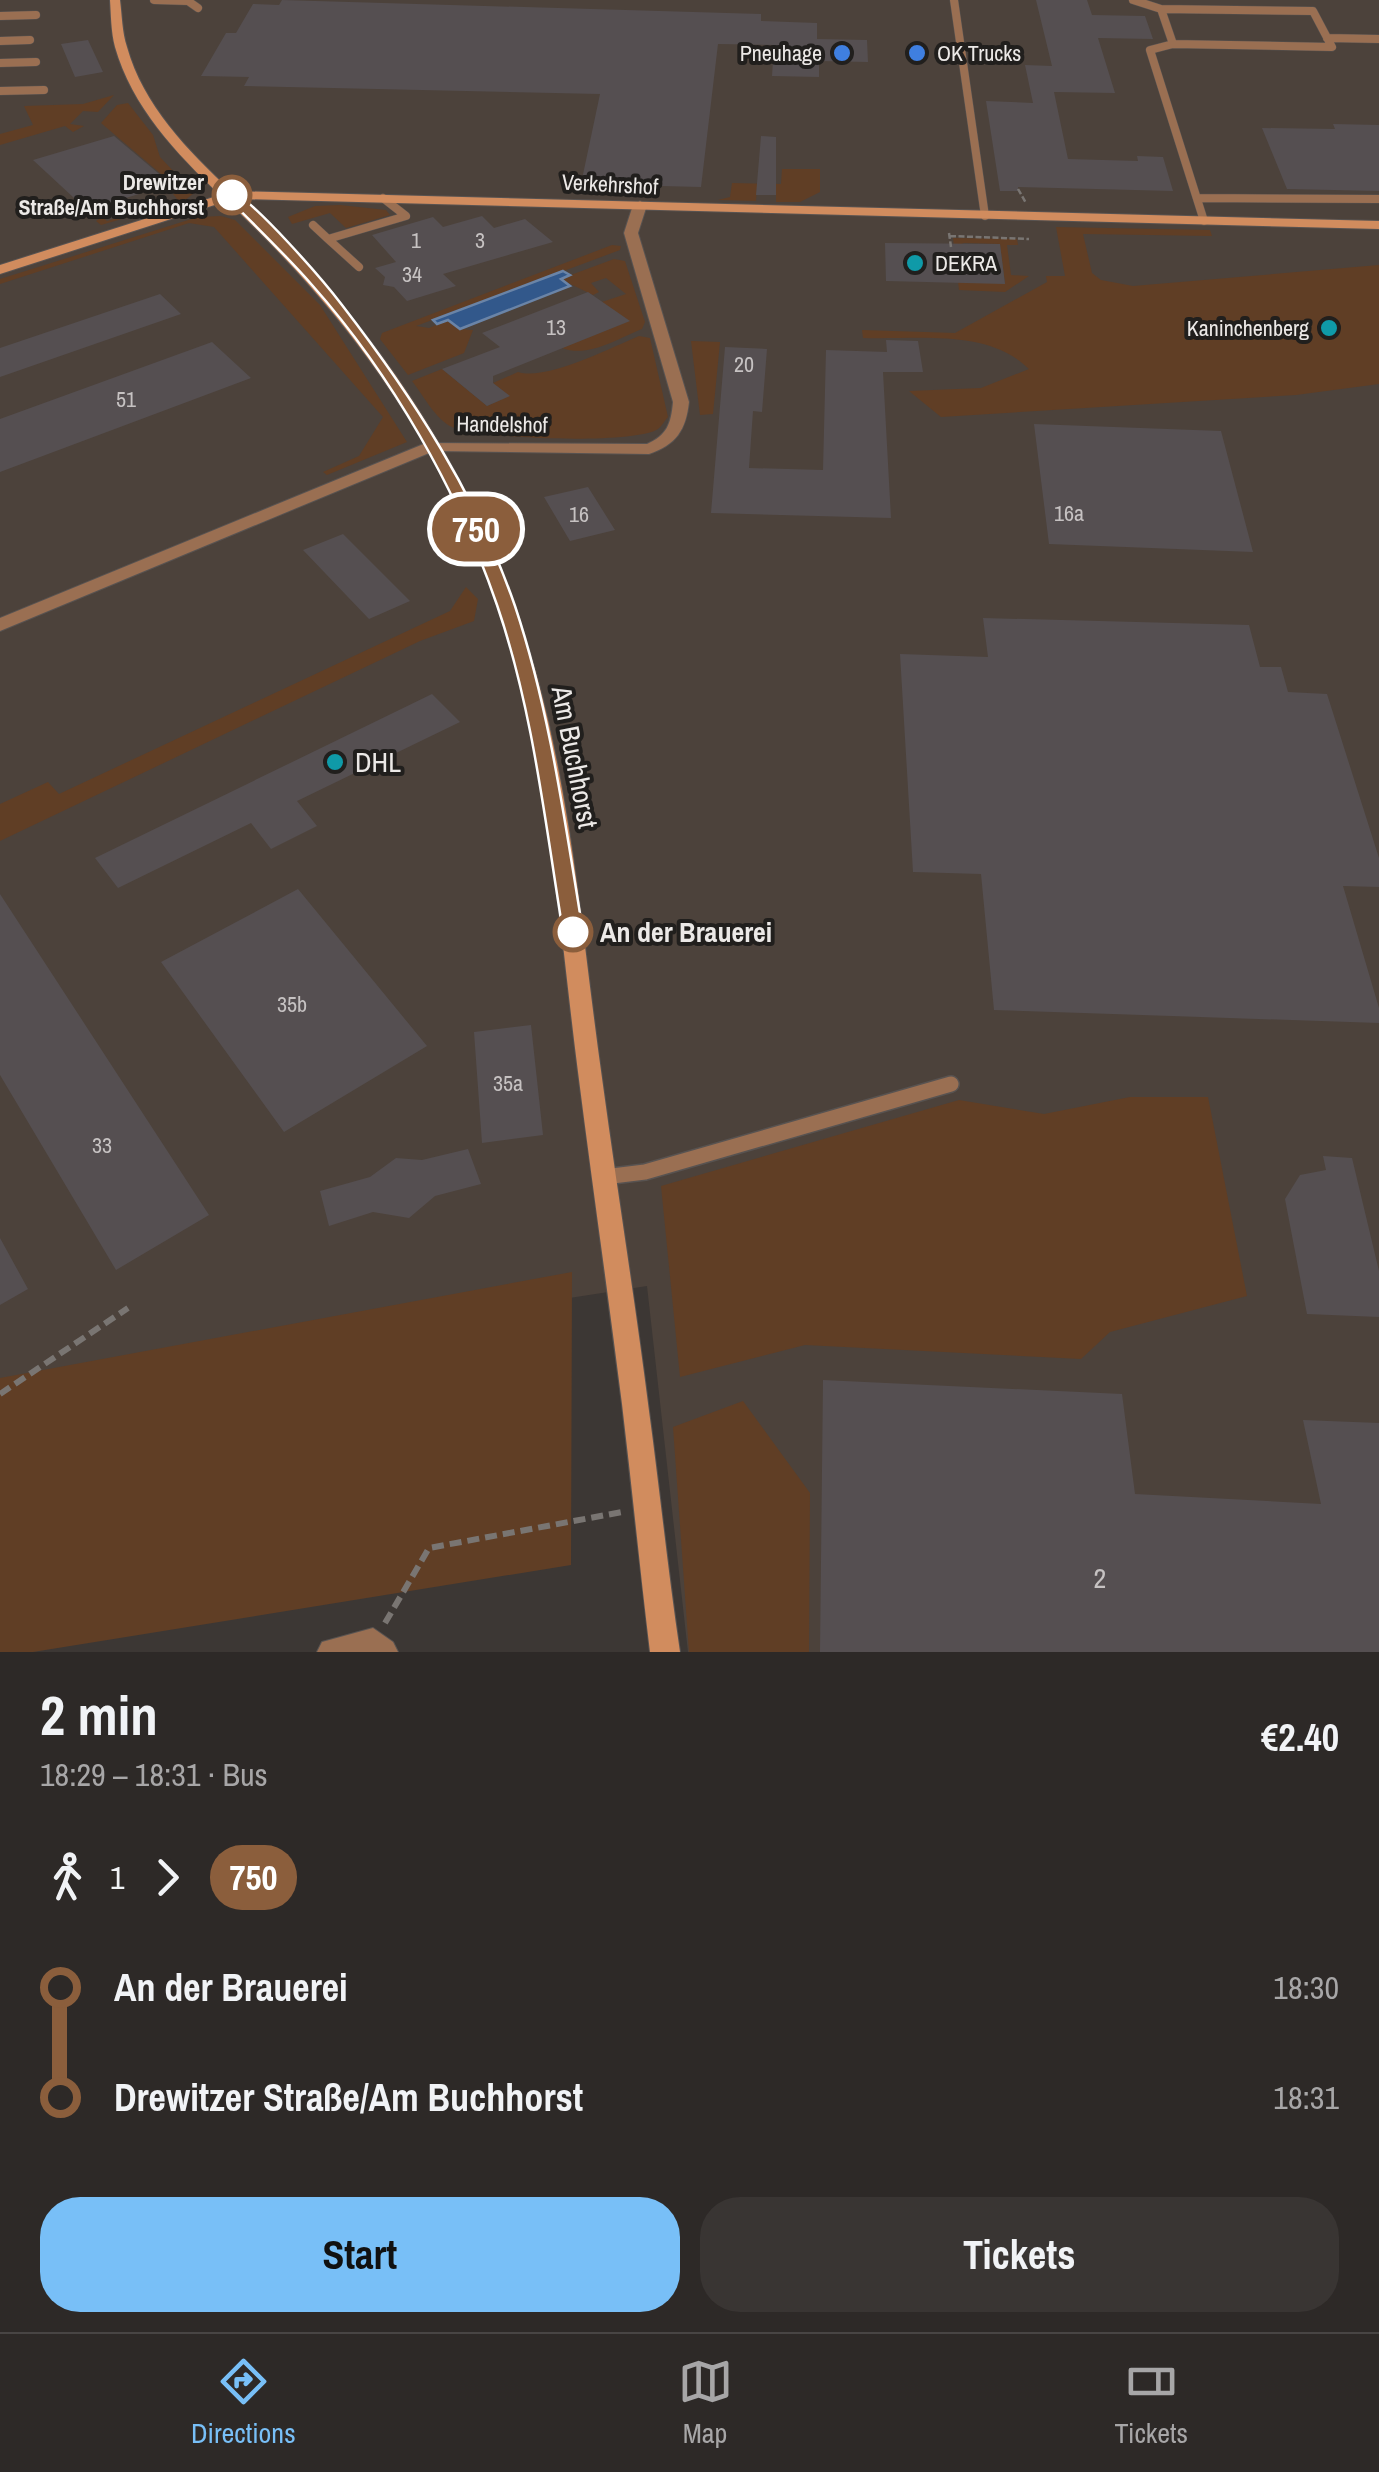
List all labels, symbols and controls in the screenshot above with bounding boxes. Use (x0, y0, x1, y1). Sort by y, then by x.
place label: Pneuhage (740, 38, 822, 68)
place label: OK Trucks (937, 38, 1021, 68)
marker: Pneuhage (831, 42, 853, 64)
marker: OK Trucks (906, 42, 928, 64)
place label: Drewitzer Straße/Am Buchhorst (19, 167, 204, 222)
street label: Verkehrshof (561, 167, 660, 202)
marker: Drewitzer Straße/Am Buchhorst (213, 176, 251, 214)
house number: 1 (411, 225, 421, 255)
house number: 3 (475, 225, 485, 255)
place label: DEKRA (935, 248, 998, 278)
marker: DEKRA (904, 252, 926, 274)
house number: 34 (402, 259, 422, 289)
house number: 13 (546, 312, 566, 342)
place label: Kaninchenberg (1187, 313, 1309, 343)
marker: Kaninchenberg (1318, 317, 1340, 339)
house number: 20 (734, 349, 754, 379)
house number: 51 (116, 384, 136, 414)
street label: Handelshof (456, 408, 549, 440)
line badge: 750 (418, 496, 534, 562)
house number: 16a (1054, 498, 1084, 528)
house number: 16 (569, 499, 589, 529)
text: 750 (452, 506, 500, 553)
street label: Am Buchhorst (542, 682, 607, 831)
place label: DHL (355, 743, 401, 781)
marker: DHL (324, 751, 346, 773)
marker: An der Brauerei (554, 913, 592, 951)
place label: An der Brauerei (600, 913, 772, 951)
house number: 35b (277, 989, 307, 1019)
house number: 35a (493, 1068, 523, 1098)
house number: 33 (92, 1130, 112, 1160)
house number: 2 (1094, 1559, 1106, 1597)
text: 2 min (40, 1678, 158, 1752)
text: €2.40 (1261, 1712, 1339, 1763)
text: 18:29 – 18:31 · Bus (40, 1753, 268, 1796)
icon: walk (40, 1850, 95, 1905)
icon: forward (140, 1850, 195, 1905)
text: 750 (230, 1854, 277, 1901)
text: 1 (110, 1856, 125, 1899)
text: An der Brauerei (114, 1962, 348, 2013)
text: 18:30 (1273, 1966, 1339, 2009)
text: Drewitzer Straße/Am Buchhorst (114, 2072, 583, 2123)
text: 18:31 (1273, 2076, 1339, 2119)
button: Start (40, 2197, 680, 2312)
button: Tickets (700, 2197, 1339, 2312)
tab: Directions (191, 2354, 296, 2452)
tab: Map (678, 2354, 733, 2452)
tab: Tickets (1114, 2354, 1188, 2452)

